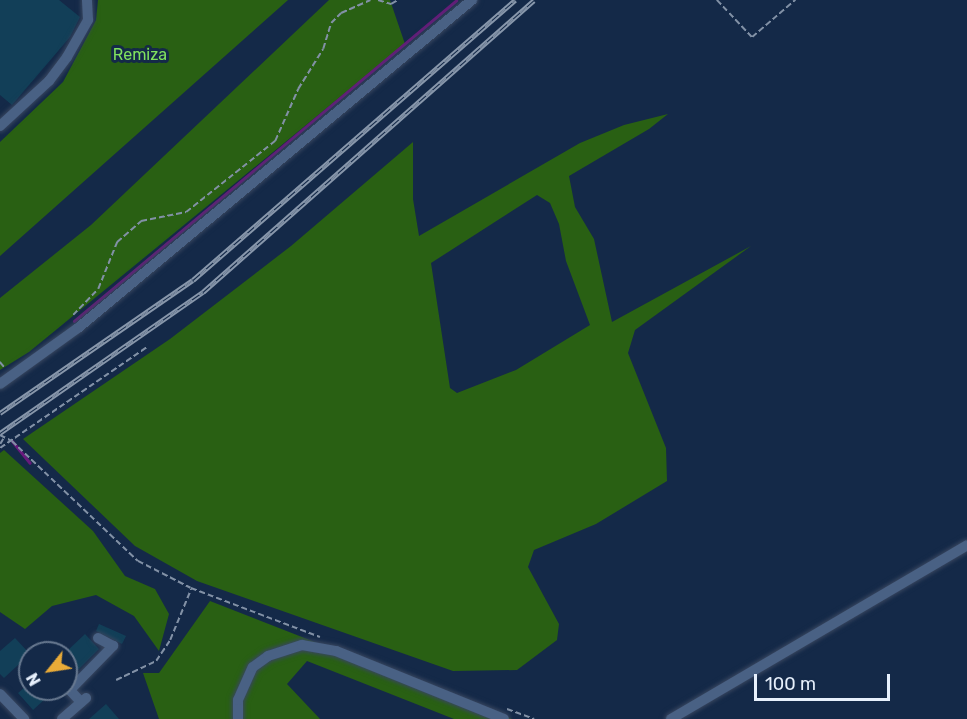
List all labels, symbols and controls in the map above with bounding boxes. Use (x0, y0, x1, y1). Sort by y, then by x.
park label: Remiza (113, 45, 167, 65)
north arrow (18, 641, 78, 701)
scale bar (757, 662, 894, 700)
text: N (23, 670, 45, 689)
text: 100 m (765, 673, 816, 695)

